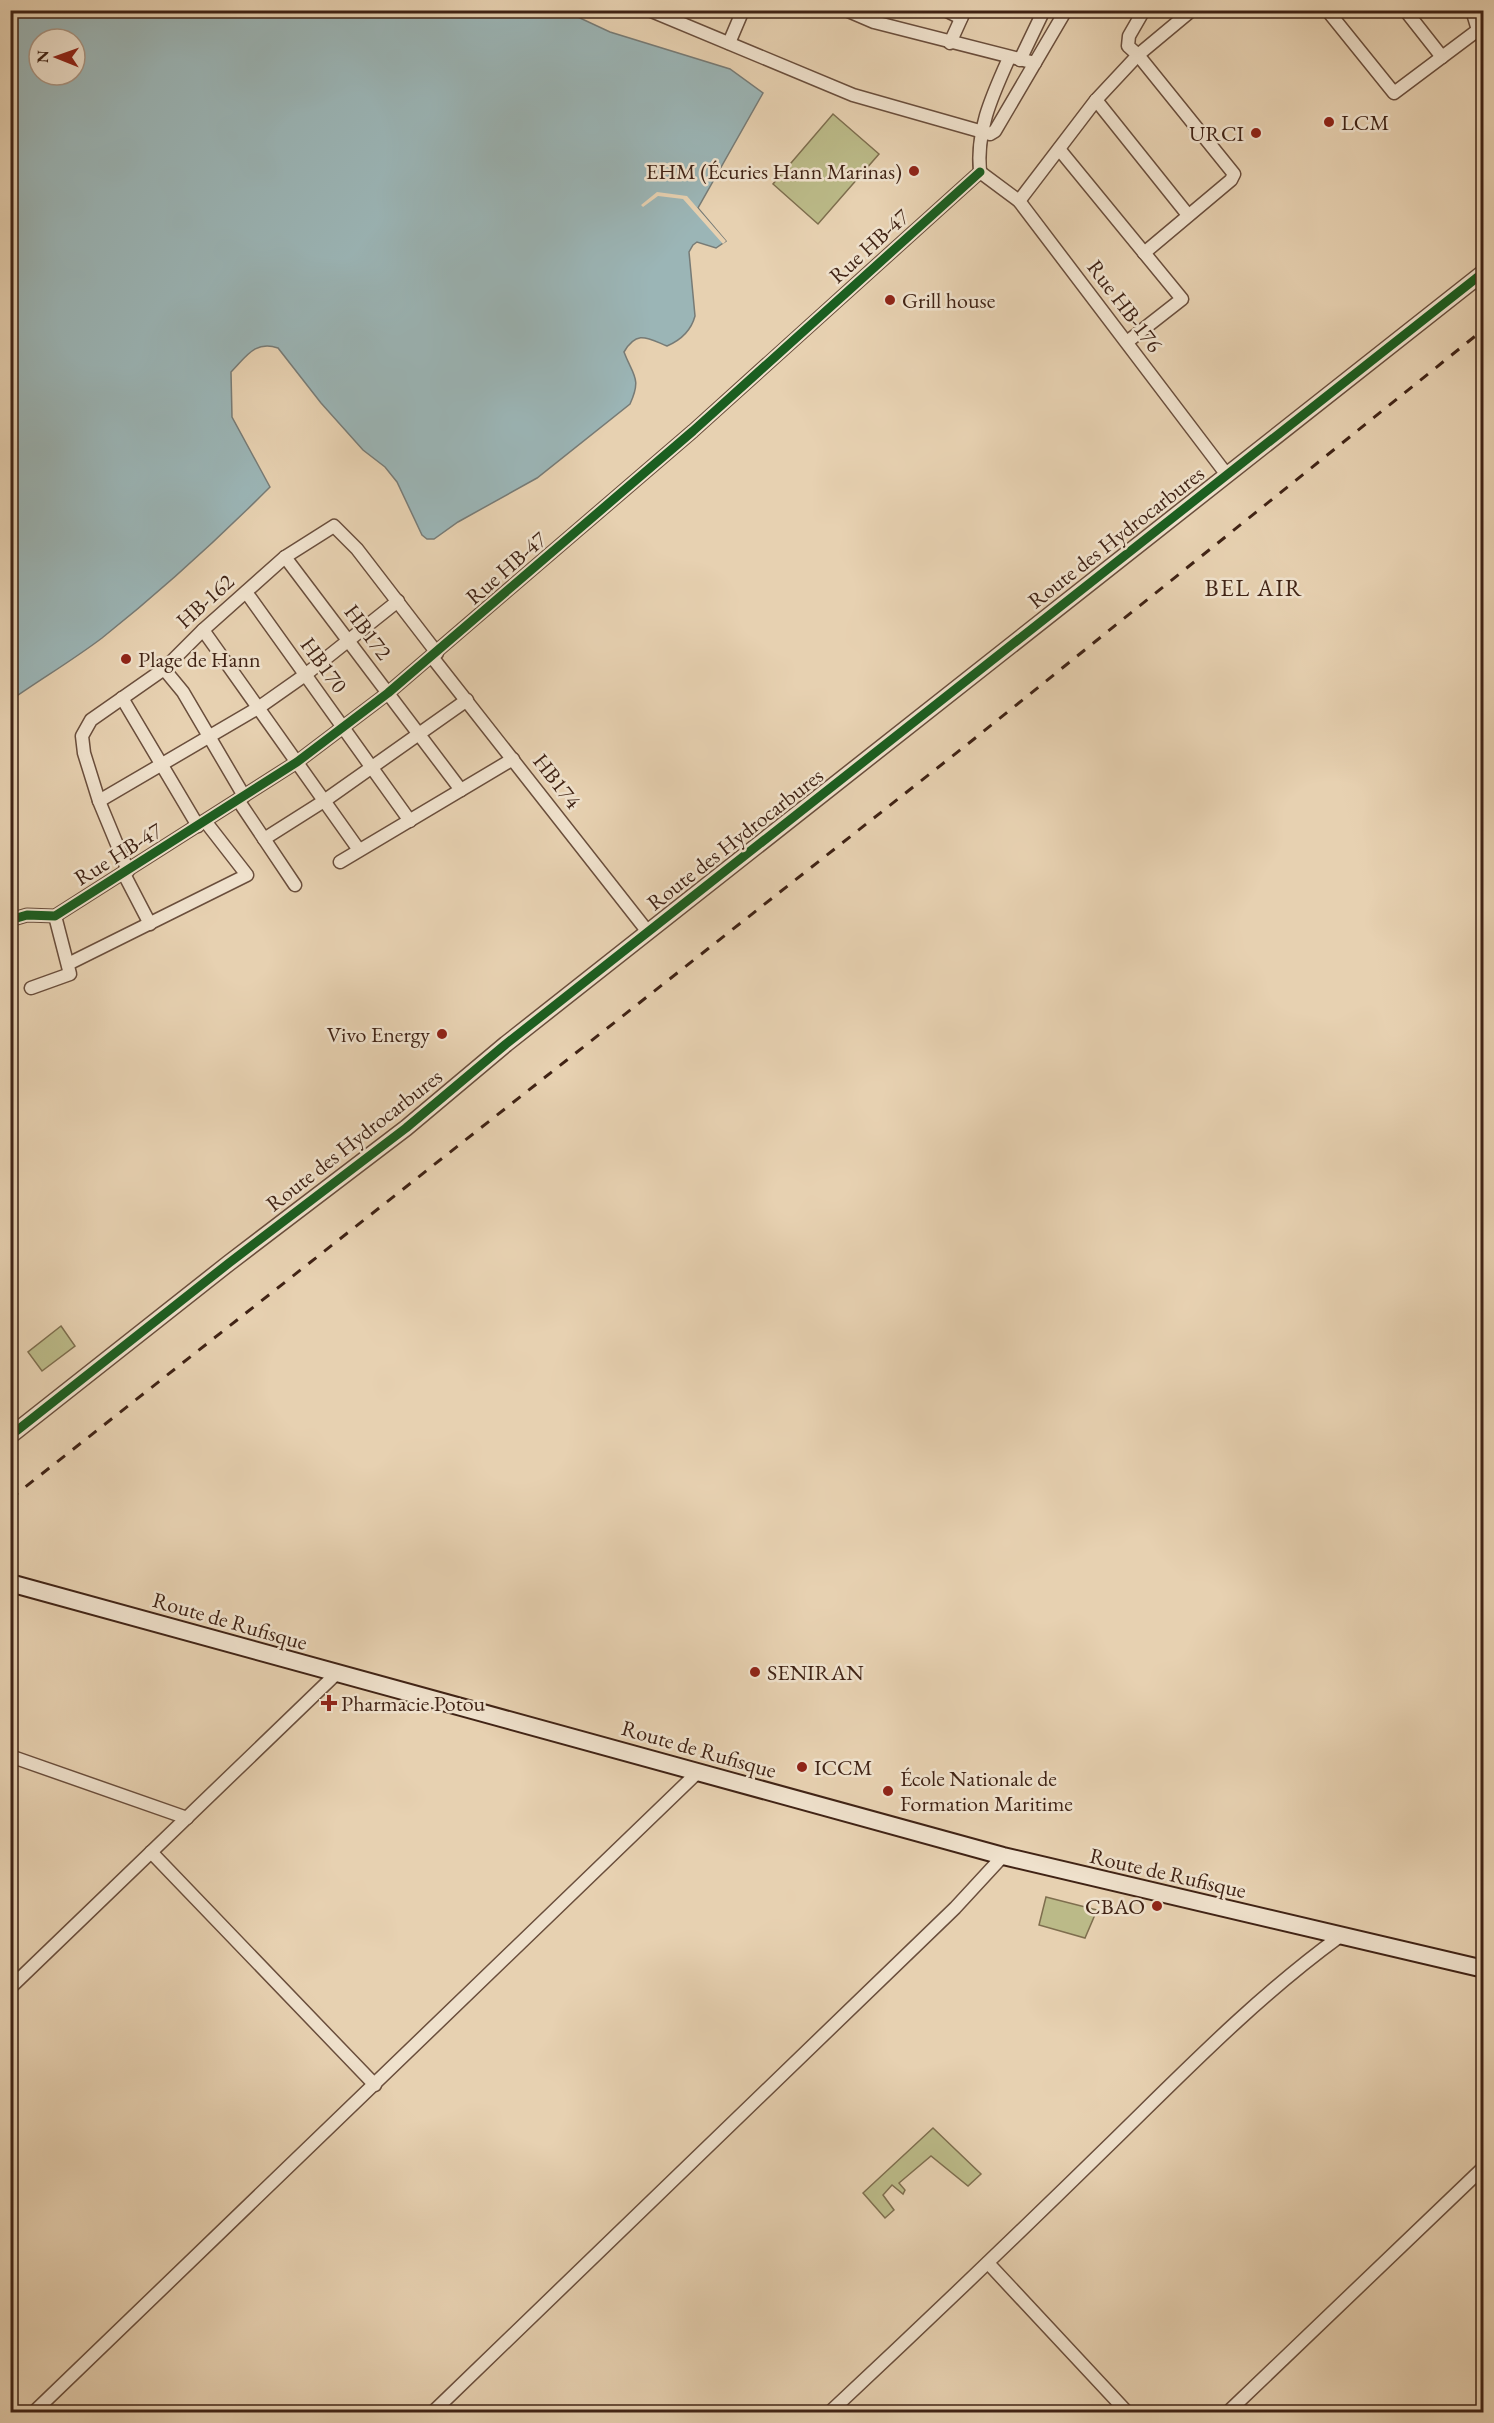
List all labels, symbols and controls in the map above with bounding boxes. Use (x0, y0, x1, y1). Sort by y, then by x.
north arrow (27, 27, 87, 87)
text: N (32, 50, 53, 63)
place label: LCM (1341, 108, 1389, 137)
marker: LCM (1322, 115, 1336, 129)
place label: URCI (1189, 119, 1245, 148)
marker: URCI (1249, 126, 1263, 140)
place label: EHM (Écuries Hann Marinas) (646, 157, 902, 186)
marker: EHM (Écuries Hann Marinas) (907, 164, 921, 178)
street label: Rue HB-47 (823, 202, 915, 290)
street label: Rue HB-176 (1081, 254, 1170, 358)
place label: Grill house (902, 286, 996, 315)
marker: Grill house (883, 293, 897, 307)
street label: Route des Hydrocarbures (1022, 459, 1210, 615)
street label: Rue HB-47 (459, 525, 553, 611)
street label: HB-162 (170, 567, 240, 635)
district label: BEL AIR (1205, 572, 1303, 603)
street label: HB172 (338, 598, 399, 666)
street label: HB170 (294, 631, 354, 699)
place label: Plage de Hann (138, 645, 261, 674)
marker: Plage de Hann (119, 652, 133, 666)
street label: HB174 (526, 747, 588, 815)
street label: Route des Hydrocarbures (641, 761, 829, 917)
street label: Rue HB-47 (69, 815, 168, 892)
place label: Vivo Energy (327, 1020, 430, 1049)
marker: Vivo Energy (435, 1027, 449, 1041)
street label: Route des Hydrocarbures (260, 1062, 448, 1218)
street label: Route de Rufisque (149, 1585, 311, 1657)
place label: SENIRAN (767, 1658, 864, 1687)
marker: SENIRAN (748, 1665, 762, 1679)
place label: Pharmacie Potou (341, 1689, 486, 1718)
marker: Pharmacie Potou (322, 1696, 336, 1710)
street label: Route de Rufisque (618, 1713, 780, 1785)
place label: ICCM (814, 1753, 873, 1782)
marker: ICCM (795, 1760, 809, 1774)
place label: École Nationale de Formation Maritime (900, 1764, 1073, 1818)
marker: École Nationale de Formation Maritime (881, 1784, 895, 1798)
street label: Route de Rufisque (1087, 1841, 1249, 1905)
place label: CBAO (1085, 1892, 1145, 1921)
marker: CBAO (1150, 1899, 1164, 1913)

